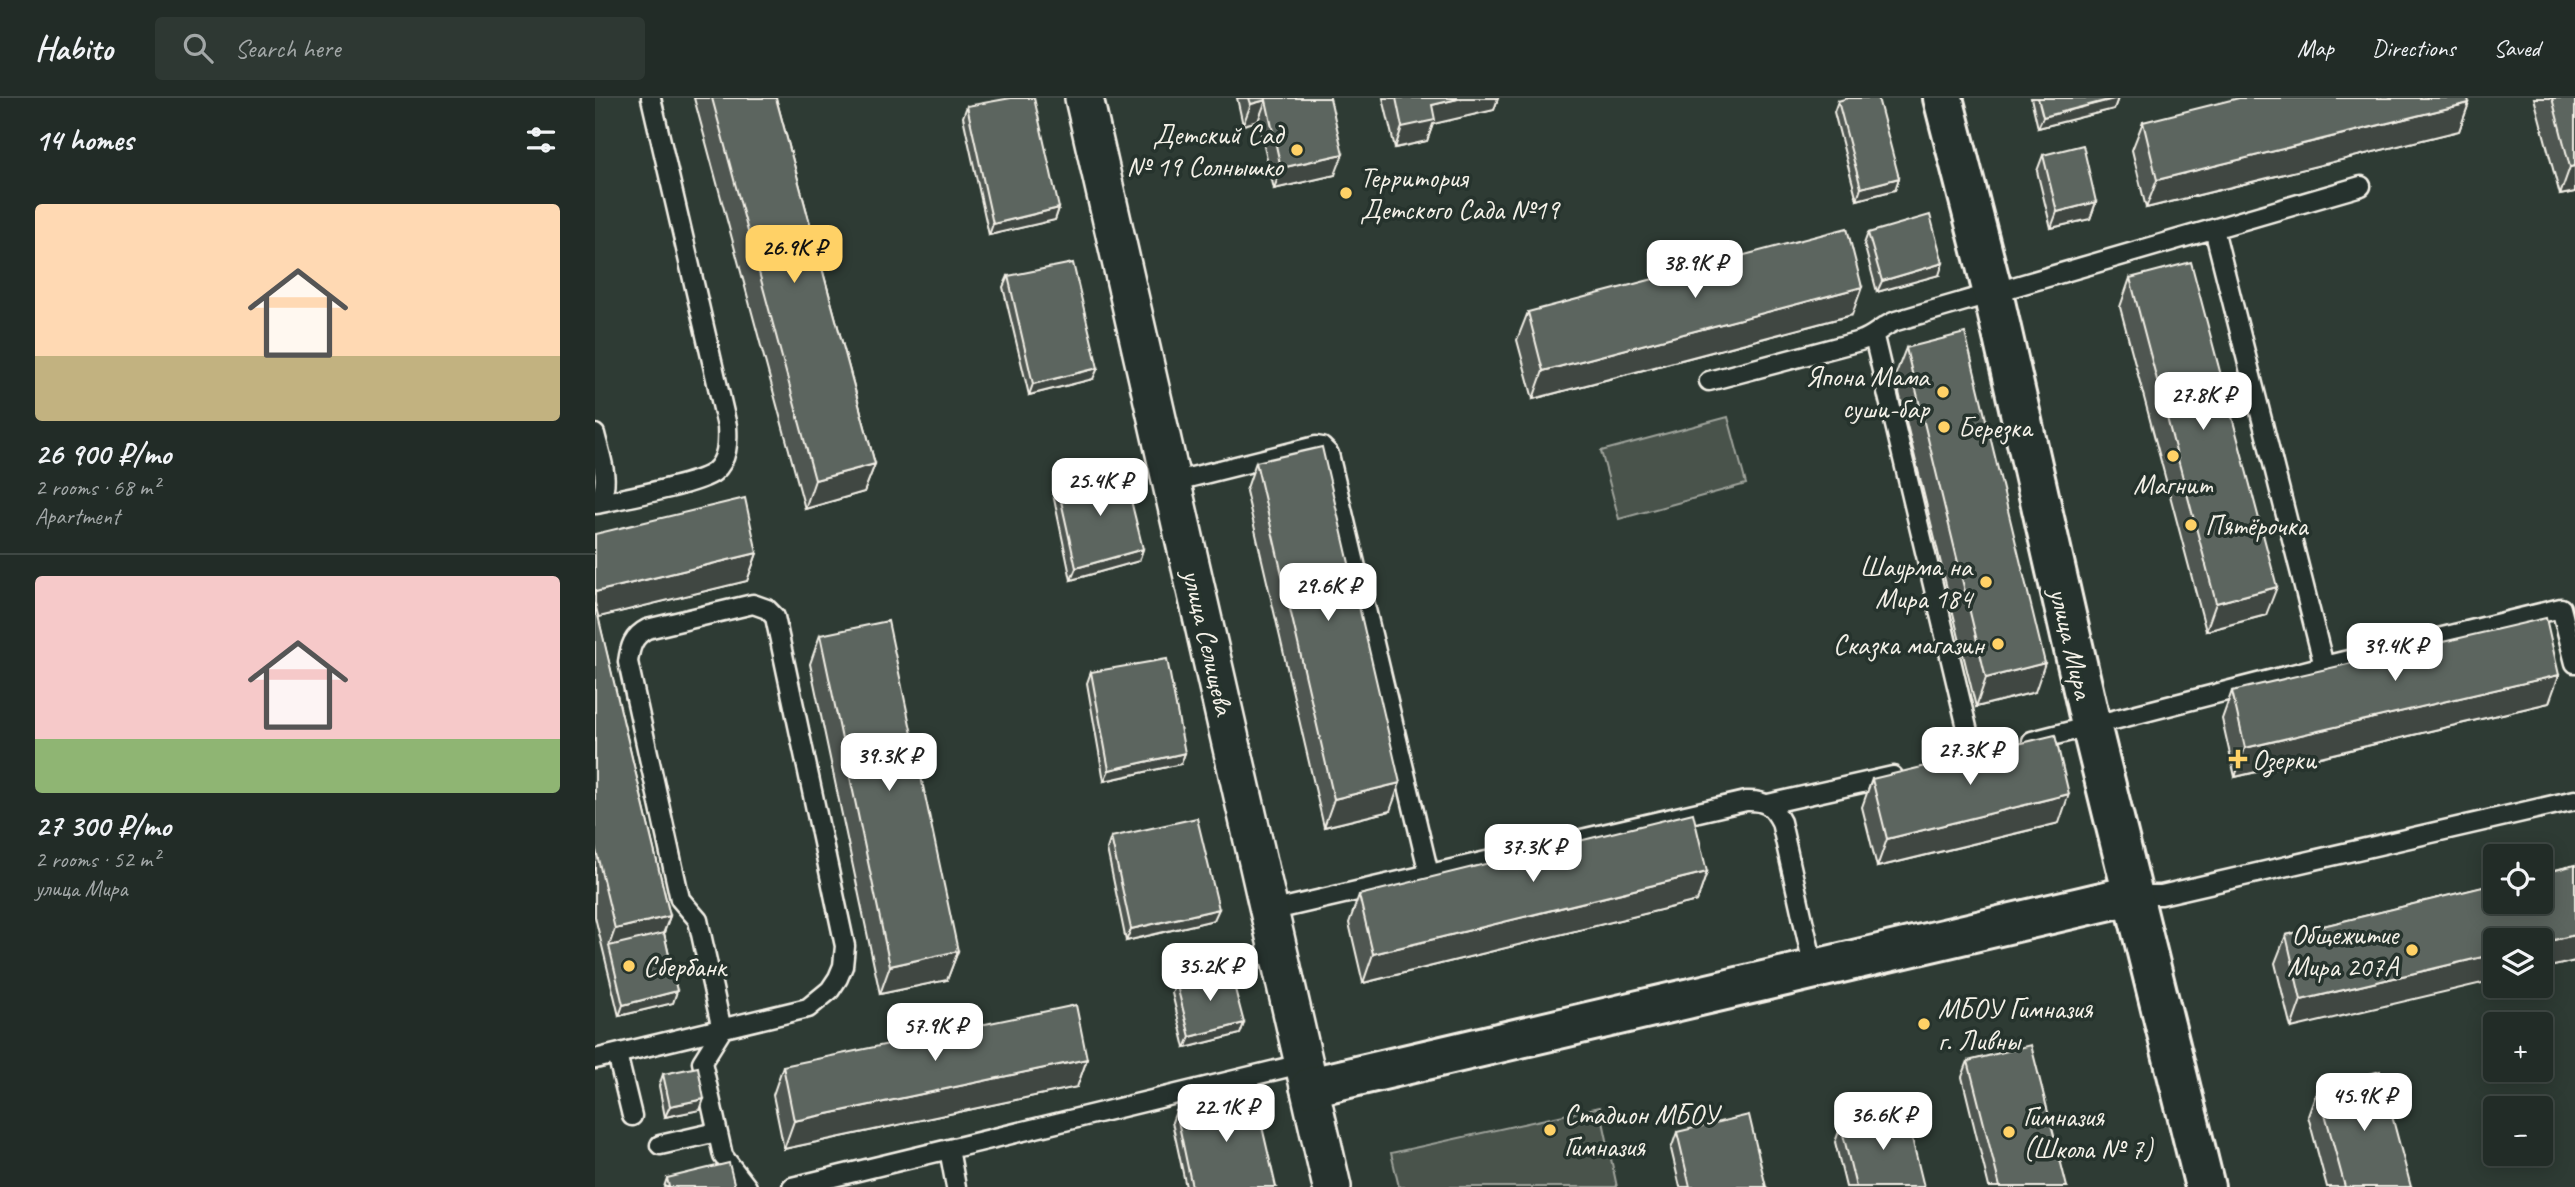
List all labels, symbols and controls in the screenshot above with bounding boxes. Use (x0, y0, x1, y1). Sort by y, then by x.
search box (155, 17, 645, 80)
text: Habito (35, 27, 113, 69)
icon: search (179, 29, 217, 67)
text: Search here (235, 32, 341, 65)
text: Map (2297, 33, 2334, 63)
text: Directions (2372, 33, 2455, 63)
text: Saved (2493, 33, 2540, 63)
place label: Детский Сад № 19 Солнышко (1126, 117, 1286, 184)
text: 14 homes (35, 121, 133, 159)
icon: filters (522, 121, 560, 159)
marker: Детский Сад № 19 Солнышко (1289, 142, 1305, 158)
place label: Территория Детского Сада №19 (1360, 160, 1561, 227)
marker: Территория Детского Сада №19 (1338, 185, 1354, 201)
pin: 26.9K ₽ (729, 226, 859, 285)
text: 26.9K ₽ (762, 233, 826, 262)
pin: 38.9K ₽ (1630, 240, 1760, 300)
text: 38.9K ₽ (1663, 248, 1727, 277)
icon: home (235, 250, 361, 376)
place label: Япона Мама суши-бар (1805, 359, 1931, 426)
pin: 27.8K ₽ (2138, 372, 2268, 432)
text: 27.8K ₽ (2171, 380, 2235, 409)
marker: Япона Мама суши-бар (1935, 384, 1951, 400)
place label: Березка (1958, 410, 2034, 445)
marker: Березка (1936, 419, 1952, 435)
text: 26 900 ₽/mo (35, 435, 171, 473)
marker: Магнит (2165, 448, 2181, 464)
pin: 25.4K ₽ (1035, 458, 1165, 518)
text: 25.4K ₽ (1068, 466, 1132, 495)
place label: Магнит (2133, 467, 2214, 502)
text: 2 rooms · 68 m² (35, 473, 159, 502)
text: Apartment (35, 502, 120, 531)
place label: Пятёрочка (2205, 508, 2309, 543)
marker: Пятёрочка (2183, 517, 2199, 533)
place label: Шаурма на Мира 184 (1859, 549, 1974, 616)
street label: улица Селищева (1174, 564, 1243, 720)
pin: 29.6K ₽ (1263, 564, 1393, 623)
text: 29.6K ₽ (1296, 571, 1360, 600)
marker: Шаурма на Мира 184 (1978, 574, 1994, 590)
street label: улица Мира (2041, 582, 2102, 704)
icon: home (235, 622, 361, 748)
pin: 39.4K ₽ (2330, 624, 2460, 683)
place label: Сказка магазин (1833, 627, 1985, 662)
text: 39.4K ₽ (2363, 631, 2427, 660)
marker: Сказка магазин (1990, 636, 2006, 652)
pin: 27.3K ₽ (1905, 728, 2035, 787)
pin: 39.3K ₽ (824, 734, 954, 793)
text: 27.3K ₽ (1938, 735, 2002, 764)
text: 39.3K ₽ (857, 741, 921, 770)
place label: Озерки (2252, 742, 2317, 778)
marker: Озерки (2230, 751, 2246, 767)
text: 27 300 ₽/mo (35, 807, 171, 845)
pin: 37.3K ₽ (1468, 824, 1598, 884)
text: 37.3K ₽ (1501, 832, 1565, 861)
map controls (2483, 844, 2553, 1166)
button: locate (2483, 844, 2553, 914)
text: 2 rooms · 52 m² (35, 845, 159, 874)
text: улица Мира (35, 874, 128, 903)
place label: Общежитие Мира 207А (2287, 917, 2400, 984)
button: layers (2483, 928, 2553, 998)
marker: Общежитие Мира 207А (2404, 942, 2420, 958)
pin: 35.2K ₽ (1145, 944, 1275, 1003)
place label: Сбербанк (643, 949, 729, 984)
text: 35.2K ₽ (1178, 951, 1242, 980)
marker: Сбербанк (621, 958, 637, 974)
place label: МБОУ Гимназия г. Ливны (1938, 991, 2093, 1058)
pin: 57.9K ₽ (870, 1004, 1000, 1063)
text: 57.9K ₽ (903, 1011, 967, 1040)
button: + (2483, 1012, 2553, 1082)
marker: МБОУ Гимназия г. Ливны (1916, 1016, 1932, 1032)
pin: 45.9K ₽ (2299, 1074, 2429, 1133)
text: 45.9K ₽ (2332, 1081, 2396, 1110)
pin: 22.1K ₽ (1161, 1084, 1291, 1144)
text: 22.1K ₽ (1194, 1092, 1258, 1121)
pin: 36.6K ₽ (1818, 1093, 1948, 1152)
button: − (2483, 1096, 2553, 1166)
place label: Стадион МБОУ Гимназия (1564, 1097, 1723, 1164)
place label: Гимназия (Школа № 7) (2023, 1099, 2154, 1166)
text: 36.6K ₽ (1850, 1100, 1916, 1129)
marker: Стадион МБОУ Гимназия (1542, 1122, 1558, 1138)
marker: Гимназия (Школа № 7) (2001, 1124, 2017, 1140)

